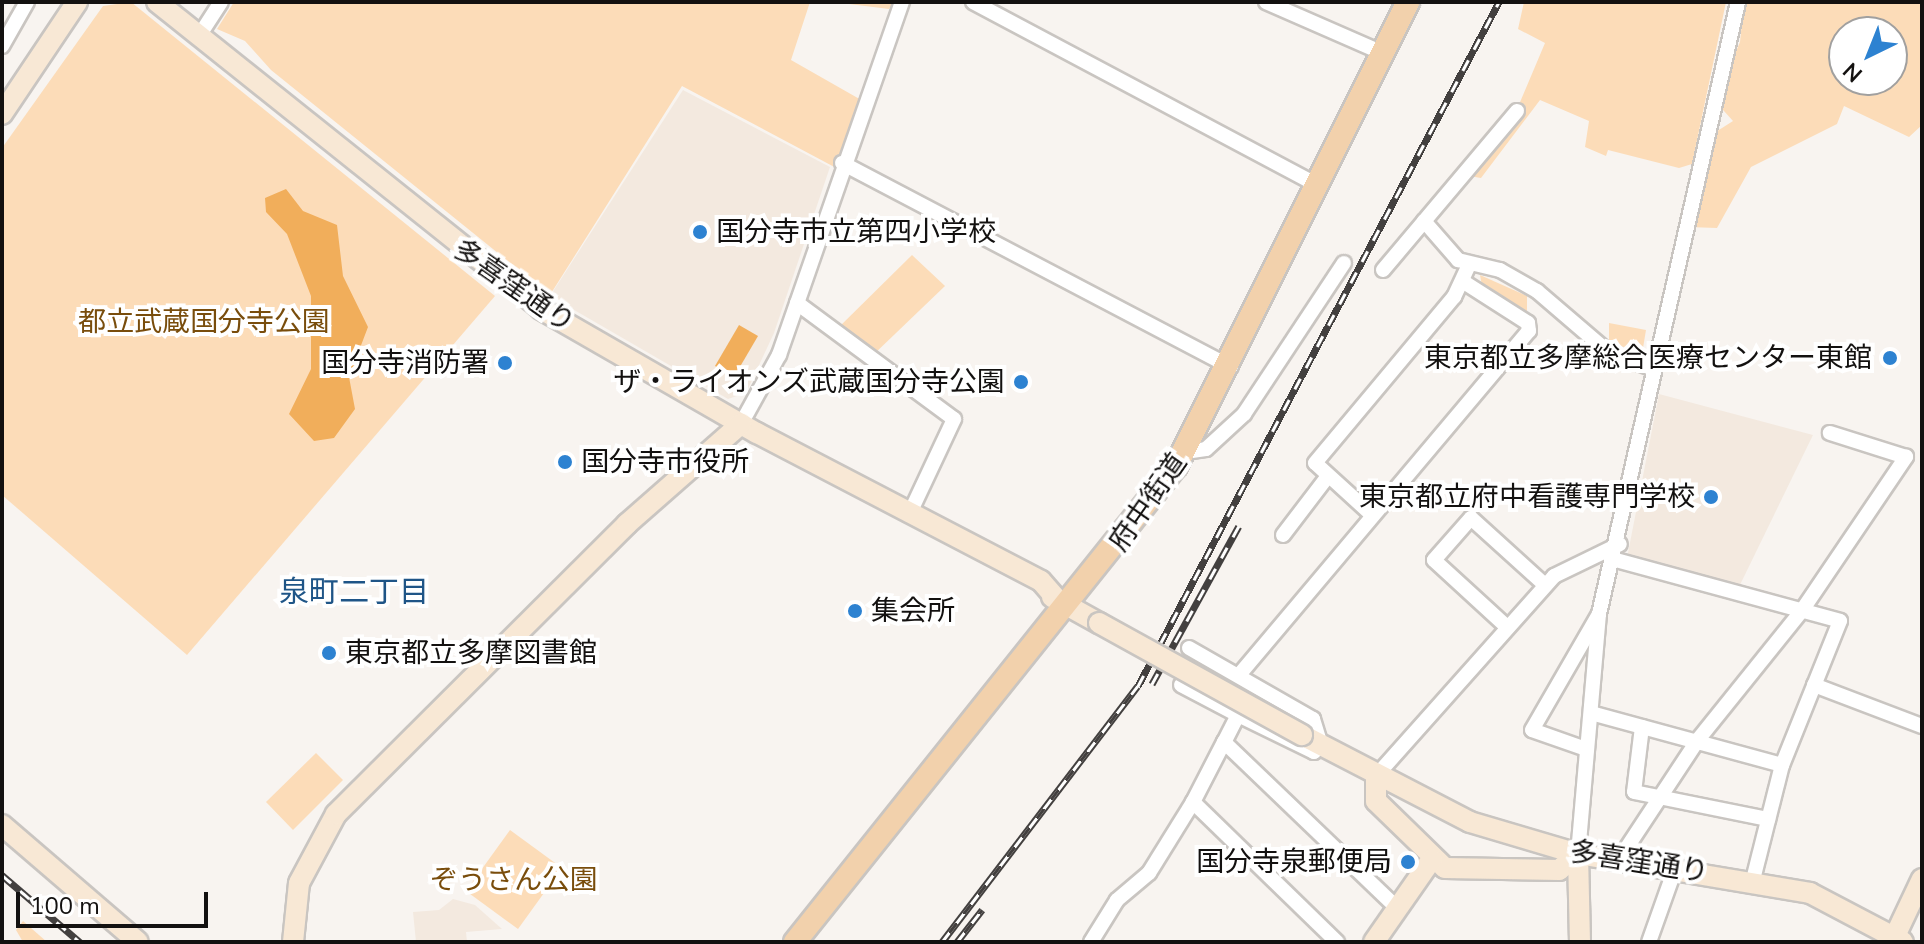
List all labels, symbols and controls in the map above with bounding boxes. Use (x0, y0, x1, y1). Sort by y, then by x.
north arrow (1828, 16, 1908, 96)
text: N (1837, 56, 1869, 89)
place label: 国分寺市立第四小学校 (716, 215, 996, 249)
marker: 国分寺市立第四小学校 (691, 223, 709, 241)
street label: 多喜窪通り (447, 232, 581, 340)
park label: 都立武蔵国分寺公園 (78, 305, 330, 339)
place label: 東京都立多摩総合医療センター東館 (1424, 341, 1872, 375)
place label: 国分寺消防署 (321, 346, 489, 380)
marker: 東京都立多摩総合医療センター東館 (1879, 347, 1901, 369)
marker: 国分寺消防署 (496, 354, 514, 372)
place label: ザ・ライオンズ武蔵国分寺公園 (613, 365, 1005, 399)
marker: ザ・ライオンズ武蔵国分寺公園 (1012, 373, 1030, 391)
place label: 国分寺市役所 (581, 445, 749, 479)
street label: 府中街道 (1102, 446, 1194, 558)
marker: 国分寺市役所 (556, 453, 574, 471)
place label: 東京都立府中看護専門学校 (1359, 480, 1695, 514)
marker: 東京都立府中看護専門学校 (1702, 488, 1720, 506)
district label: 泉町二丁目 (279, 575, 429, 611)
place label: 集会所 (871, 594, 955, 628)
marker: 集会所 (846, 602, 864, 620)
place label: 東京都立多摩図書館 (345, 636, 597, 670)
marker: 東京都立多摩図書館 (320, 644, 338, 662)
street label: 多喜窪通り (1567, 834, 1711, 890)
place label: 国分寺泉郵便局 (1196, 845, 1392, 879)
marker: 国分寺泉郵便局 (1399, 853, 1417, 871)
park label: ぞうさん公園 (430, 863, 598, 897)
scale bar (20, 876, 212, 926)
text: 100 m (30, 890, 100, 922)

